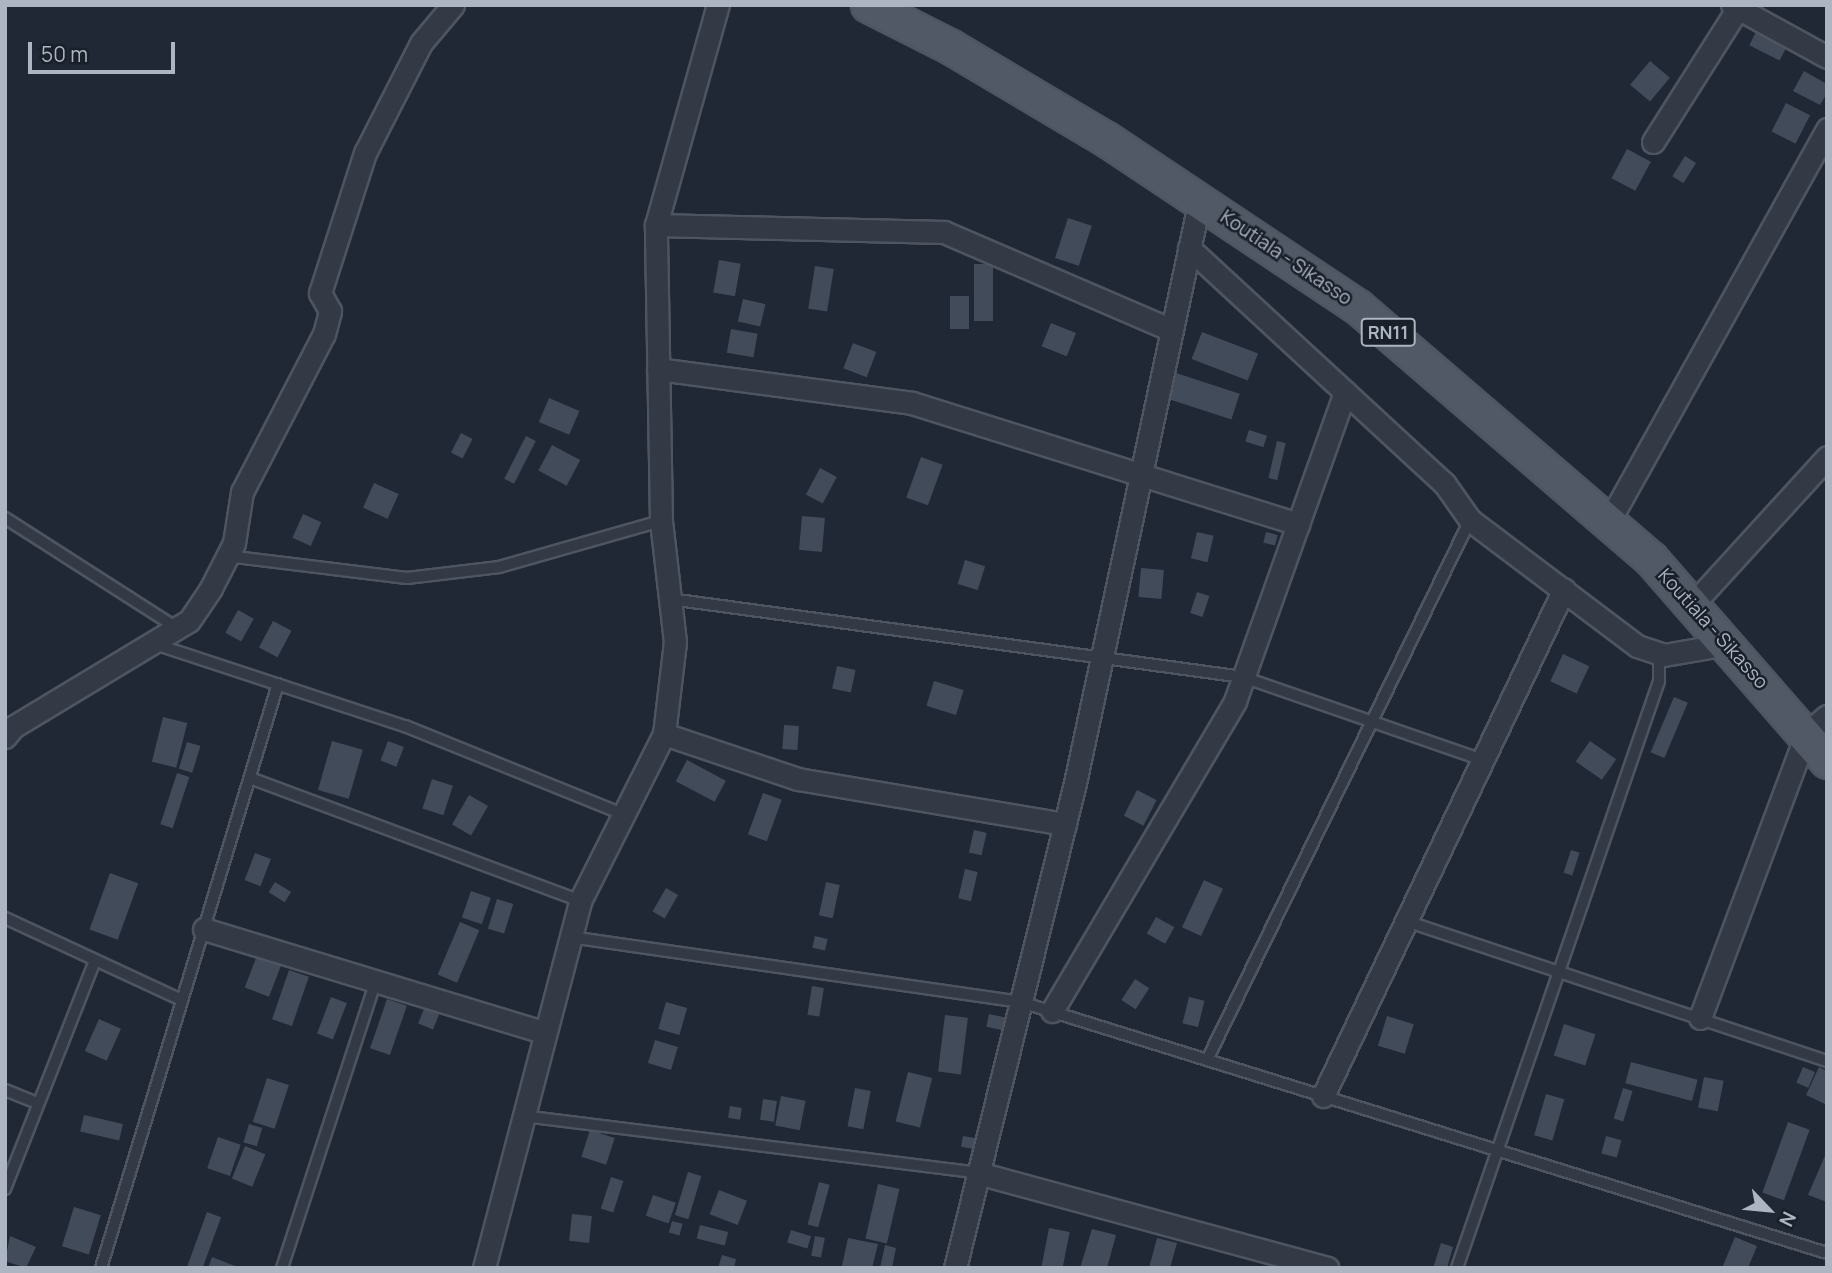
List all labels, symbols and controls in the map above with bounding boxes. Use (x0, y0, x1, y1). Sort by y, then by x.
scale bar (32, 28, 178, 72)
text: 50 m (41, 40, 88, 68)
street label: Koutiala - Sikasso (1216, 206, 1356, 310)
road number: RN11 (1360, 318, 1416, 346)
street label: Koutiala - Sikasso (1653, 564, 1773, 694)
north arrow (1734, 1175, 1804, 1245)
text: N (1773, 1207, 1803, 1231)

